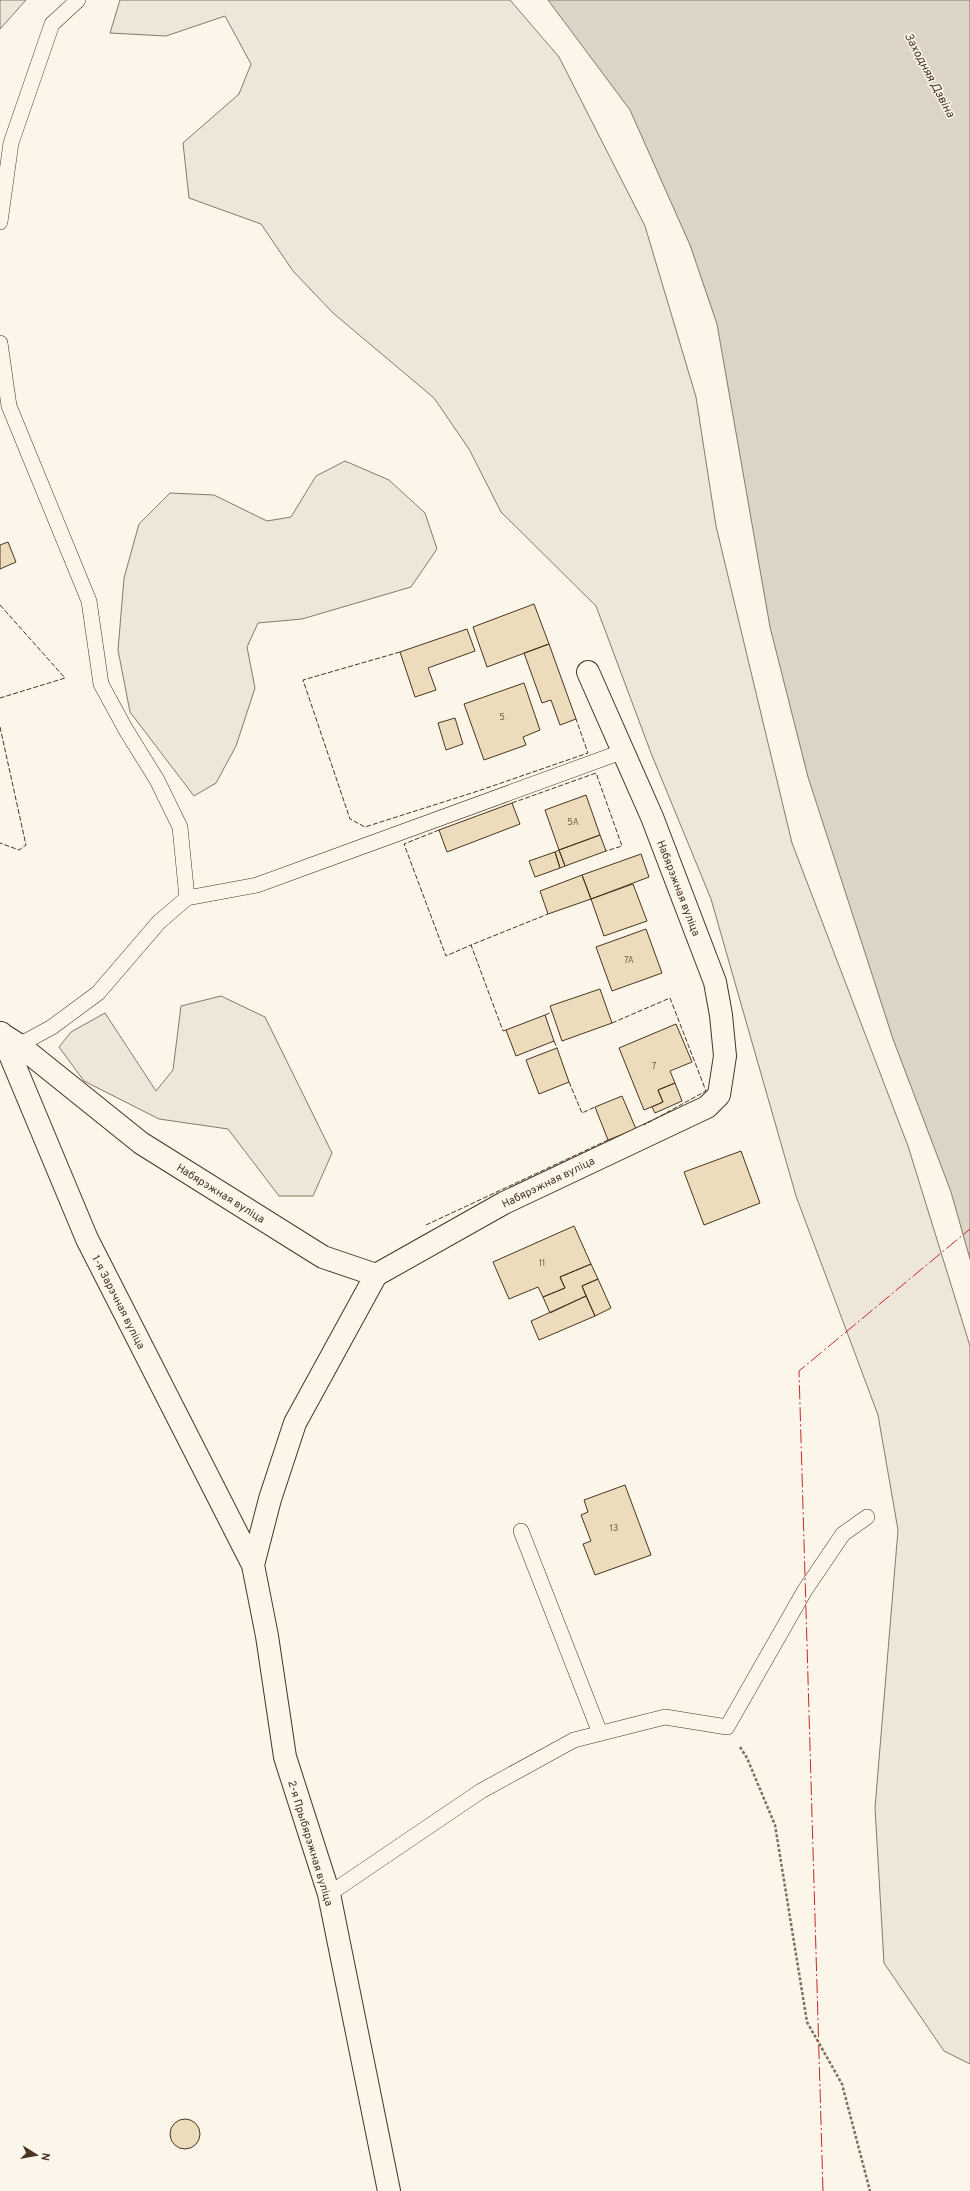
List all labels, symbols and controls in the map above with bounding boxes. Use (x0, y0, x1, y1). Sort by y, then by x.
water label: Заходняя Дзвіна (900, 30, 959, 121)
house number: 5 (499, 712, 505, 723)
house number: 5А (567, 817, 579, 828)
street label: Набярэжная вуліца (653, 838, 703, 939)
house number: 7А (624, 955, 634, 966)
house number: 7 (652, 1061, 657, 1072)
street label: Набярэжная вуліца (500, 1154, 597, 1211)
street label: Набярэжная вуліца (174, 1161, 267, 1227)
street label: 1-я Зарэчная вуліца (88, 1253, 148, 1352)
house number: 11 (539, 1258, 545, 1269)
house number: 13 (610, 1523, 618, 1534)
street label: 2-я Прыбярэжная вуліца (284, 1779, 336, 1908)
north arrow (16, 2135, 56, 2175)
text: N (37, 2152, 52, 2162)

